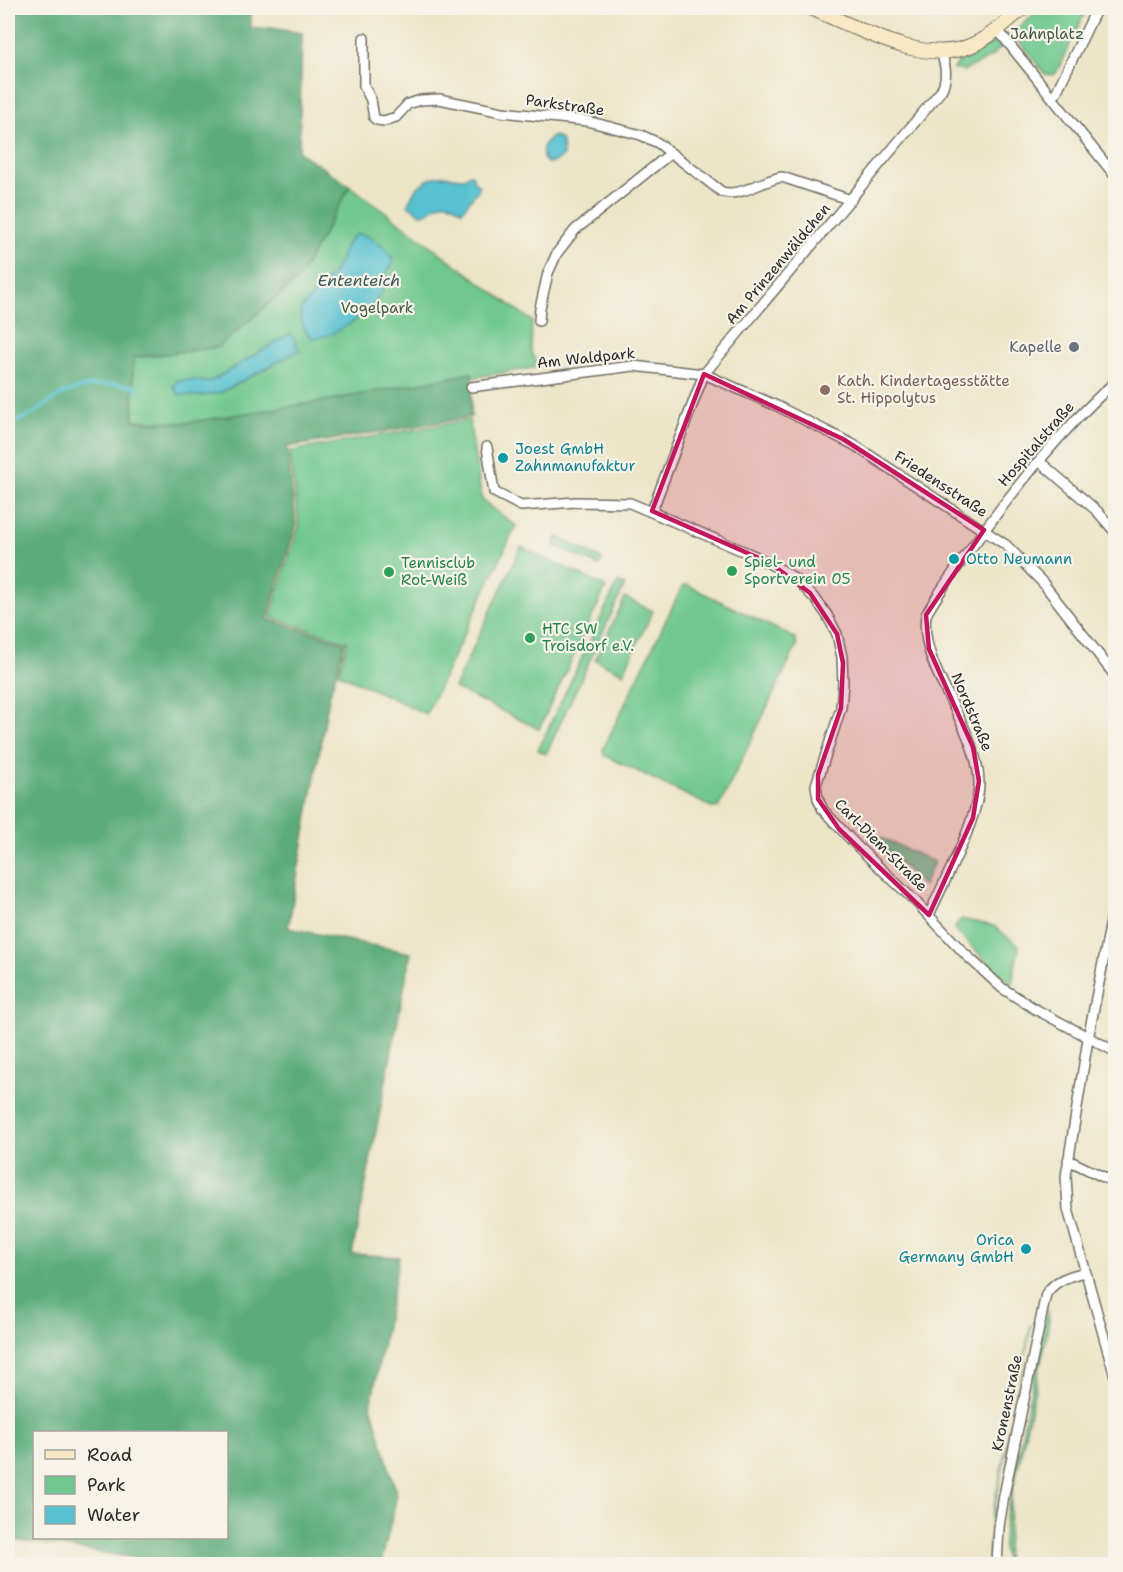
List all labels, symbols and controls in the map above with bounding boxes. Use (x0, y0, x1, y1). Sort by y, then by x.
park label: Jahnplatz (1010, 24, 1084, 44)
street label: Parkstraße (524, 90, 606, 120)
street label: Am Prinzenwäldchen (721, 199, 835, 329)
water label: Ententeich (318, 270, 400, 291)
park label: Vogelpark (341, 298, 413, 318)
place label: Kapelle (1009, 337, 1062, 357)
marker: Kapelle (1067, 340, 1081, 354)
street label: Am Waldpark (536, 343, 636, 373)
place label: Kath. Kindertagesstätte St. Hippolytus (837, 371, 1010, 408)
marker: Kath. Kindertagesstätte St. Hippolytus (818, 383, 832, 397)
street label: Hospitalstraße (993, 397, 1079, 491)
place label: Joest GmbH Zahnmanufaktur (515, 439, 636, 476)
street label: Friedensstraße (890, 446, 992, 522)
marker: Joest GmbH Zahnmanufaktur (496, 451, 510, 465)
place label: Otto Neumann (966, 549, 1072, 569)
place label: Spiel- und Sportverein 05 (744, 552, 851, 589)
marker: Otto Neumann (947, 552, 961, 566)
place label: Tennisclub Rot-Weiß (401, 553, 475, 590)
marker: Spiel- und Sportverein 05 (725, 564, 739, 578)
marker: Tennisclub Rot-Weiß (382, 565, 396, 579)
place label: HTC SW Troisdorf e.V. (542, 619, 634, 656)
marker: HTC SW Troisdorf e.V. (523, 631, 537, 645)
street label: Nordstraße (947, 670, 997, 754)
street label: Carl-Diem-Straße (830, 794, 932, 896)
place label: Orica Germany GmbH (899, 1230, 1015, 1267)
marker: Orica Germany GmbH (1019, 1242, 1033, 1256)
street label: Kronenstraße (987, 1353, 1027, 1453)
legend (33, 1431, 228, 1539)
text: Road (87, 1443, 132, 1467)
text: Park (87, 1473, 126, 1497)
text: Water (87, 1503, 140, 1527)

